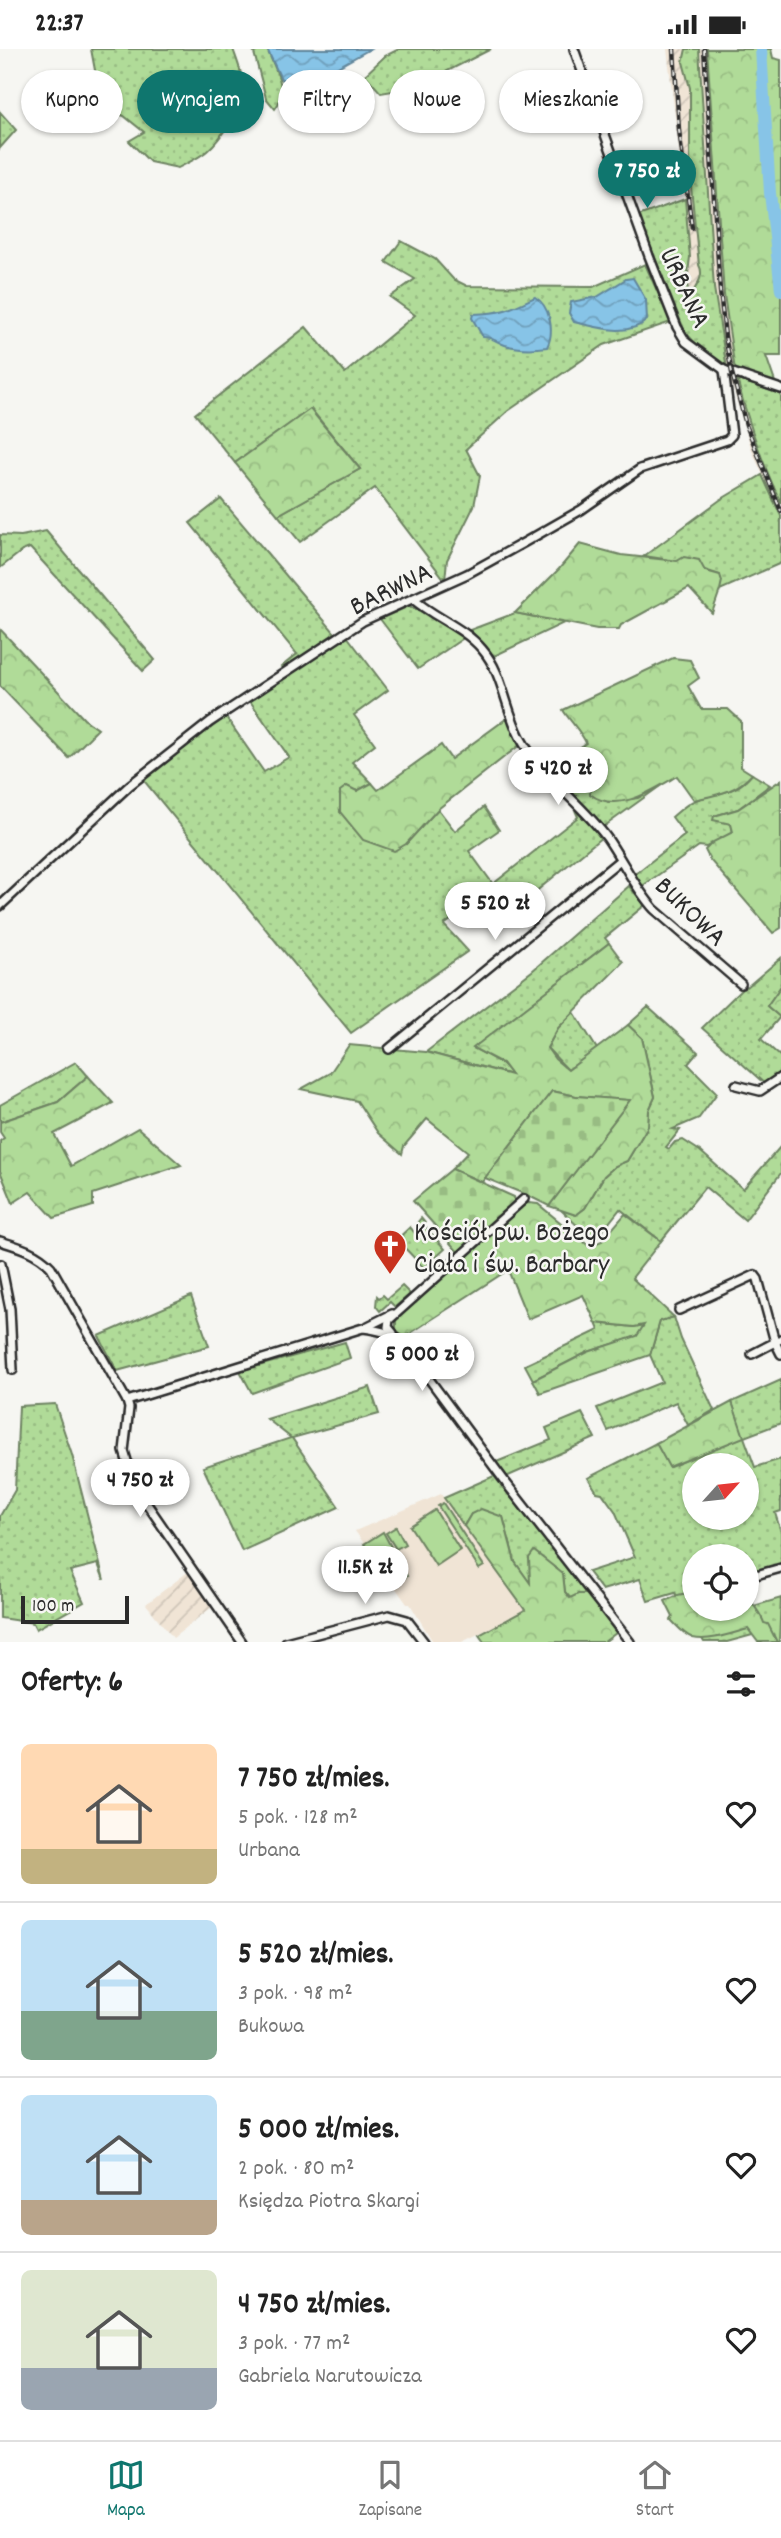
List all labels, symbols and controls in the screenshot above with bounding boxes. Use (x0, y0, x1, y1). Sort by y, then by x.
text: 22:37 (35, 6, 84, 43)
chip: Kupno (21, 70, 123, 133)
chip: Wynajem (137, 70, 264, 133)
chip: Filtry (278, 70, 375, 133)
chip: Nowe (389, 70, 485, 133)
chip: Mieszkanie (499, 70, 643, 133)
pin: 7 750 zł (575, 151, 719, 210)
text: 7 750 zł (614, 156, 680, 189)
street label: URBANA (646, 242, 719, 336)
street label: BARWNA (344, 554, 440, 629)
pin: 5 420 zł (486, 747, 630, 807)
text: 5 420 zł (524, 753, 592, 786)
street label: BUKOWA (643, 869, 734, 958)
pin: 5 520 zł (423, 883, 567, 942)
text: 5 520 zł (461, 888, 529, 921)
place label: Kościół pw. Bożego Ciała i św. Barbary (414, 1215, 610, 1287)
church icon: Kościół pw. Bożego Ciała i św. Barbary (371, 1227, 409, 1276)
pin: 5 000 zł (350, 1333, 494, 1393)
text: 5 000 zł (385, 1339, 459, 1372)
north arrow (682, 1453, 760, 1529)
map controls (682, 1453, 759, 1621)
pin: 4 750 zł (68, 1459, 212, 1519)
text: 4 750 zł (107, 1465, 173, 1498)
button: locate (682, 1544, 759, 1621)
pin: 11.5K zł (293, 1547, 437, 1606)
text: 11.5K zł (338, 1552, 393, 1585)
scale bar (21, 1593, 130, 1625)
text: 100 m (32, 1594, 74, 1621)
text: Oferty: 6 (21, 1663, 123, 1706)
icon: filters (722, 1665, 760, 1703)
text: 7 750 zł/mies. (238, 1759, 389, 1802)
icon: home (77, 1772, 161, 1856)
icon: heart (722, 1795, 760, 1833)
text: 5 pok. · 128 m² (238, 1802, 358, 1835)
text: Urbana (238, 1835, 300, 1868)
text: 5 520 zł/mies. (238, 1935, 393, 1978)
icon: home (77, 1948, 161, 2032)
icon: heart (722, 1971, 760, 2009)
text: 3 pok. · 98 m² (238, 1978, 353, 2011)
text: Bukowa (238, 2011, 304, 2044)
text: 5 000 zł/mies. (238, 2110, 399, 2153)
icon: home (77, 2123, 161, 2207)
icon: heart (722, 2146, 760, 2184)
text: 2 pok. · 80 m² (238, 2153, 354, 2186)
text: Księdza Piotra Skargi (238, 2186, 419, 2219)
text: 4 750 zł/mies. (238, 2285, 390, 2328)
icon: home (77, 2298, 161, 2382)
icon: heart (722, 2321, 760, 2359)
text: 3 pok. · 77 m² (238, 2328, 350, 2361)
text: Gabriela Narutowicza (238, 2361, 422, 2394)
tab: Mapa (107, 2456, 145, 2525)
tab: Zapisane (359, 2456, 422, 2525)
tab: Start (636, 2456, 674, 2525)

